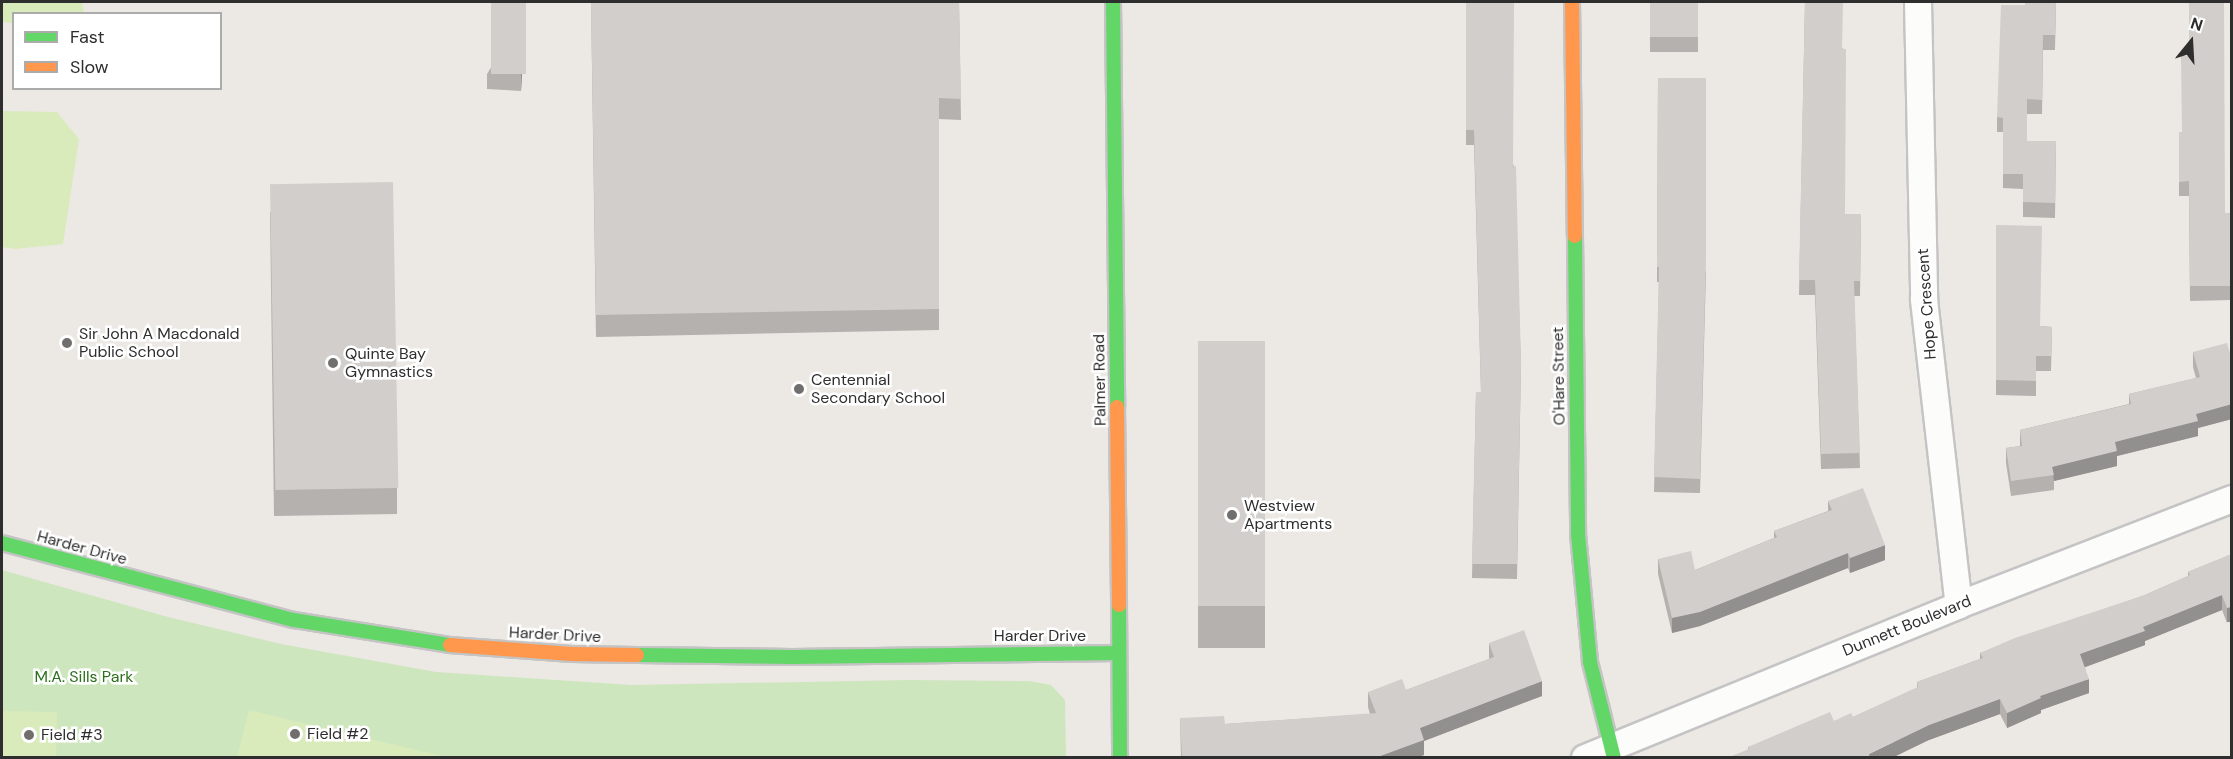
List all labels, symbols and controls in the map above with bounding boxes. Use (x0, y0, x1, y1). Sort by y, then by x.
legend (12, 12, 222, 90)
north arrow (2161, 12, 2221, 72)
text: N (2188, 13, 2206, 36)
text: Fast (70, 25, 105, 49)
text: Slow (70, 55, 109, 79)
street label: Hope Crescent (1914, 248, 1940, 360)
place label: Sir John A Macdonald Public School (79, 324, 240, 362)
street label: O'Hare Street (1549, 326, 1569, 426)
street label: Palmer Road (1090, 334, 1110, 426)
marker: Sir John A Macdonald Public School (60, 336, 74, 350)
place label: Quinte Bay Gymnastics (345, 344, 433, 382)
marker: Quinte Bay Gymnastics (326, 356, 340, 370)
place label: Centennial Secondary School (811, 370, 945, 408)
marker: Centennial Secondary School (792, 382, 806, 396)
place label: Westview Apartments (1244, 496, 1332, 534)
marker: Westview Apartments (1225, 508, 1239, 522)
street label: Harder Drive (35, 527, 129, 569)
street label: Dunnett Boulevard (1840, 591, 1974, 661)
street label: Harder Drive (508, 623, 602, 647)
street label: Harder Drive (994, 626, 1086, 646)
park label: M.A. Sills Park (35, 667, 133, 687)
place label: Field #2 (307, 724, 368, 744)
place label: Field #3 (41, 725, 103, 745)
marker: Field #2 (288, 727, 302, 741)
marker: Field #3 (22, 728, 36, 742)

